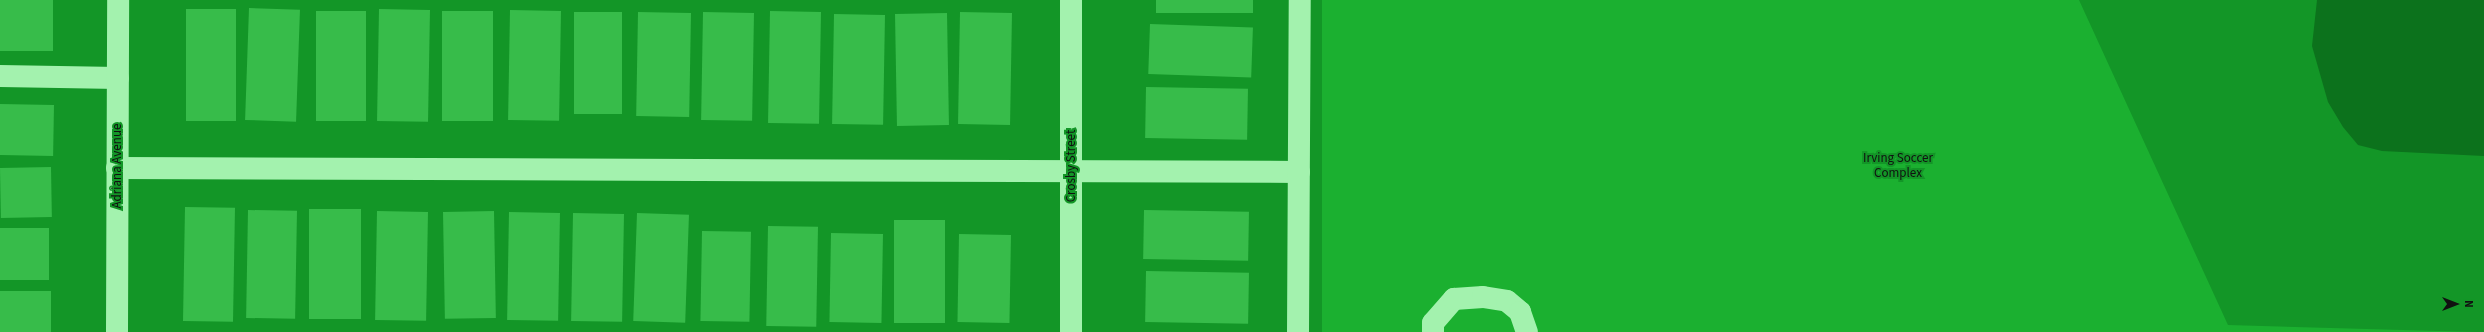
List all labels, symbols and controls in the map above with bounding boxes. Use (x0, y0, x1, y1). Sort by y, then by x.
street label: Adriana Avenue (109, 124, 125, 208)
street label: Crosby Street (1063, 130, 1079, 202)
park label: Irving Soccer Complex (1863, 151, 1933, 182)
north arrow (2436, 284, 2476, 324)
text: N (2461, 300, 2476, 308)

